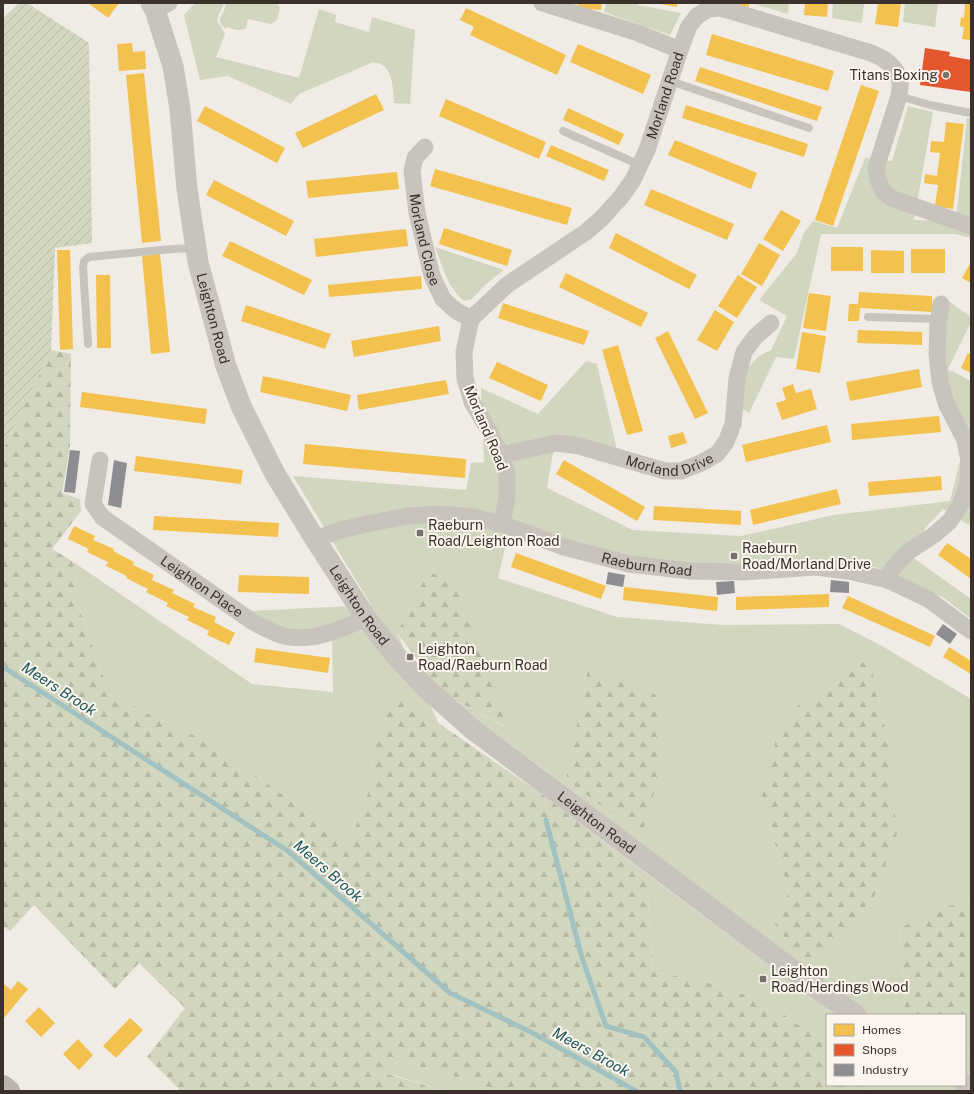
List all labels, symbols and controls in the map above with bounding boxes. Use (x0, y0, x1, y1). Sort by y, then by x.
street label: Morland Road (643, 50, 687, 141)
place label: Titans Boxing (850, 67, 938, 83)
marker: Titans Boxing (941, 70, 951, 80)
street label: Morland Close (407, 193, 443, 288)
street label: Leighton Road (193, 271, 233, 366)
street label: Morland Road (461, 383, 511, 473)
street label: Morland Drive (624, 450, 716, 479)
place label: Raeburn Road/Leighton Road (428, 517, 560, 549)
marker: Raeburn Road/Leighton Road (415, 528, 425, 538)
place label: Raeburn Road/Morland Drive (742, 540, 871, 572)
street label: Raeburn Road (600, 549, 693, 579)
marker: Raeburn Road/Morland Drive (729, 551, 739, 561)
street label: Leighton Place (158, 552, 246, 621)
street label: Leighton Road (326, 562, 392, 648)
place label: Leighton Road/Raeburn Road (418, 641, 548, 673)
marker: Leighton Road/Raeburn Road (405, 652, 415, 662)
water label: Meers Brook (19, 658, 100, 719)
street label: Leighton Road (554, 788, 639, 857)
water label: Meers Brook (291, 836, 367, 906)
place label: Leighton Road/Herdings Wood (771, 963, 909, 995)
marker: Leighton Road/Herdings Wood (758, 974, 768, 984)
legend (826, 1014, 966, 1086)
water label: Meers Brook (550, 1023, 633, 1080)
text: Homes (862, 1023, 901, 1037)
text: Shops (862, 1043, 897, 1057)
text: Industry (862, 1063, 909, 1077)

